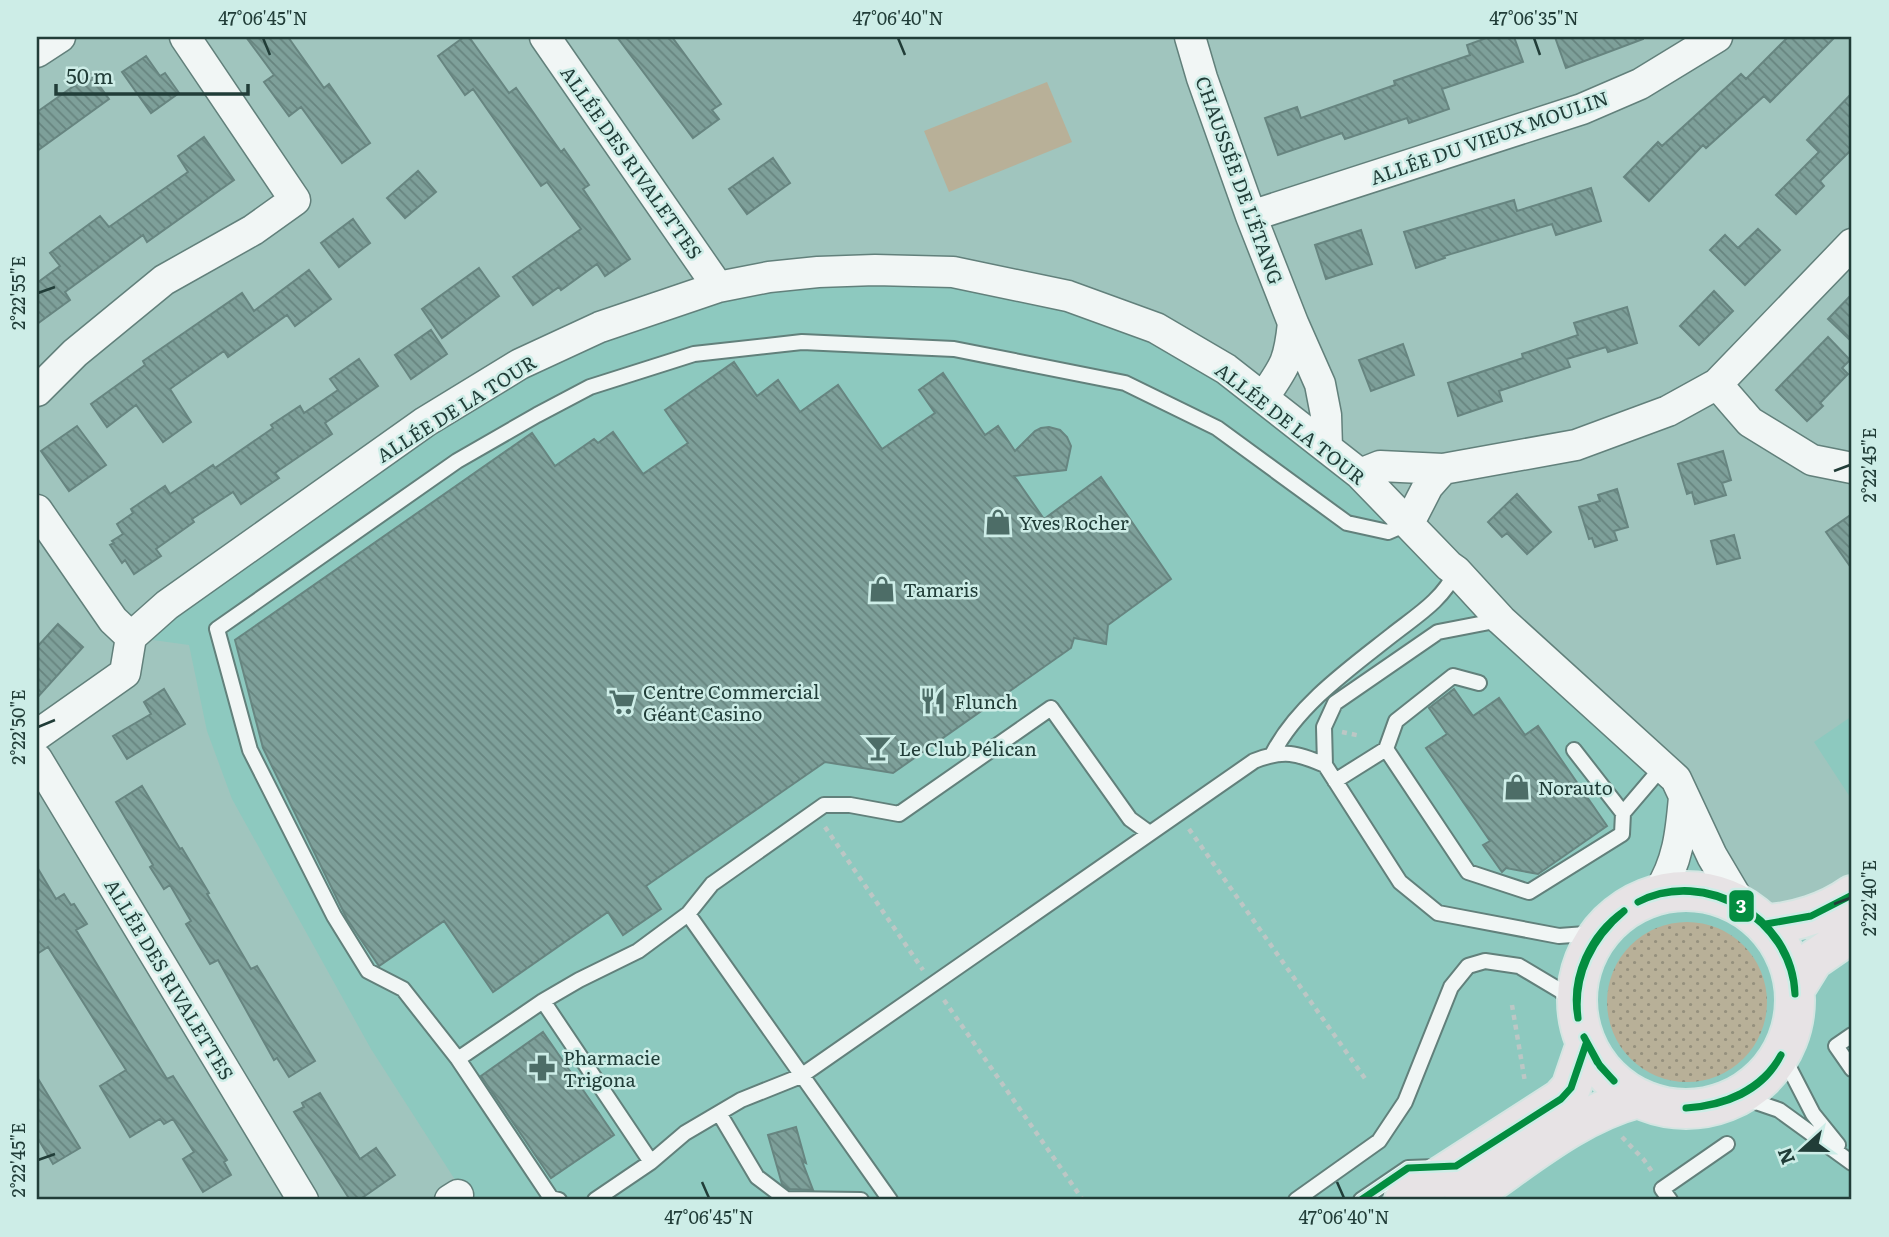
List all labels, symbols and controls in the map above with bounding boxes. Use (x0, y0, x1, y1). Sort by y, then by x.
text: 47°06'45"N (218, 4, 308, 31)
text: 47°06'40"N (853, 4, 943, 31)
text: 47°06'35"N (1489, 4, 1579, 31)
scale bar (56, 52, 248, 96)
text: 50 m (66, 59, 113, 90)
street label: ALLÉE DES RIVALETTES (554, 60, 710, 264)
street label: CHAUSSÉE DE L'ÉTANG (1189, 72, 1291, 288)
street label: ALLÉE DU VIEUX MOULIN (1366, 83, 1612, 191)
text: 2°22'55"E (4, 256, 31, 330)
street label: ALLÉE DE LA TOUR (371, 347, 542, 469)
street label: ALLÉE DE LA TOUR (1210, 355, 1372, 491)
text: 2°22'45"E (1855, 427, 1882, 503)
shop icon: Yves Rocher (983, 507, 1013, 537)
place label: Yves Rocher (1019, 508, 1129, 536)
shop icon: Tamaris (867, 574, 897, 604)
place label: Tamaris (903, 575, 979, 603)
place label: Centre Commercial Géant Casino (643, 677, 819, 727)
restaurant icon: Flunch (918, 686, 948, 716)
supermarket icon: Centre Commercial Géant Casino (607, 687, 637, 717)
place label: Flunch (954, 687, 1018, 715)
text: 2°22'50"E (4, 689, 31, 765)
bar icon: Le Club Pélican (863, 733, 893, 763)
place label: Le Club Pélican (899, 734, 1037, 762)
shop icon: Norauto (1502, 772, 1532, 802)
place label: Norauto (1538, 773, 1613, 801)
text: 2°22'40"E (1855, 860, 1882, 936)
street label: ALLÉE DES RIVALETTES (99, 873, 241, 1085)
line badge: 3 (1728, 889, 1755, 923)
text: 3 (1736, 891, 1746, 919)
place label: Pharmacie Trigona (563, 1043, 660, 1093)
pharmacy icon: Pharmacie Trigona (527, 1053, 557, 1083)
north arrow (1766, 1114, 1836, 1184)
text: 2°22'45"E (4, 1122, 31, 1198)
text: N (1769, 1144, 1801, 1169)
text: 47°06'45"N (664, 1203, 754, 1230)
text: 47°06'40"N (1299, 1203, 1389, 1230)

